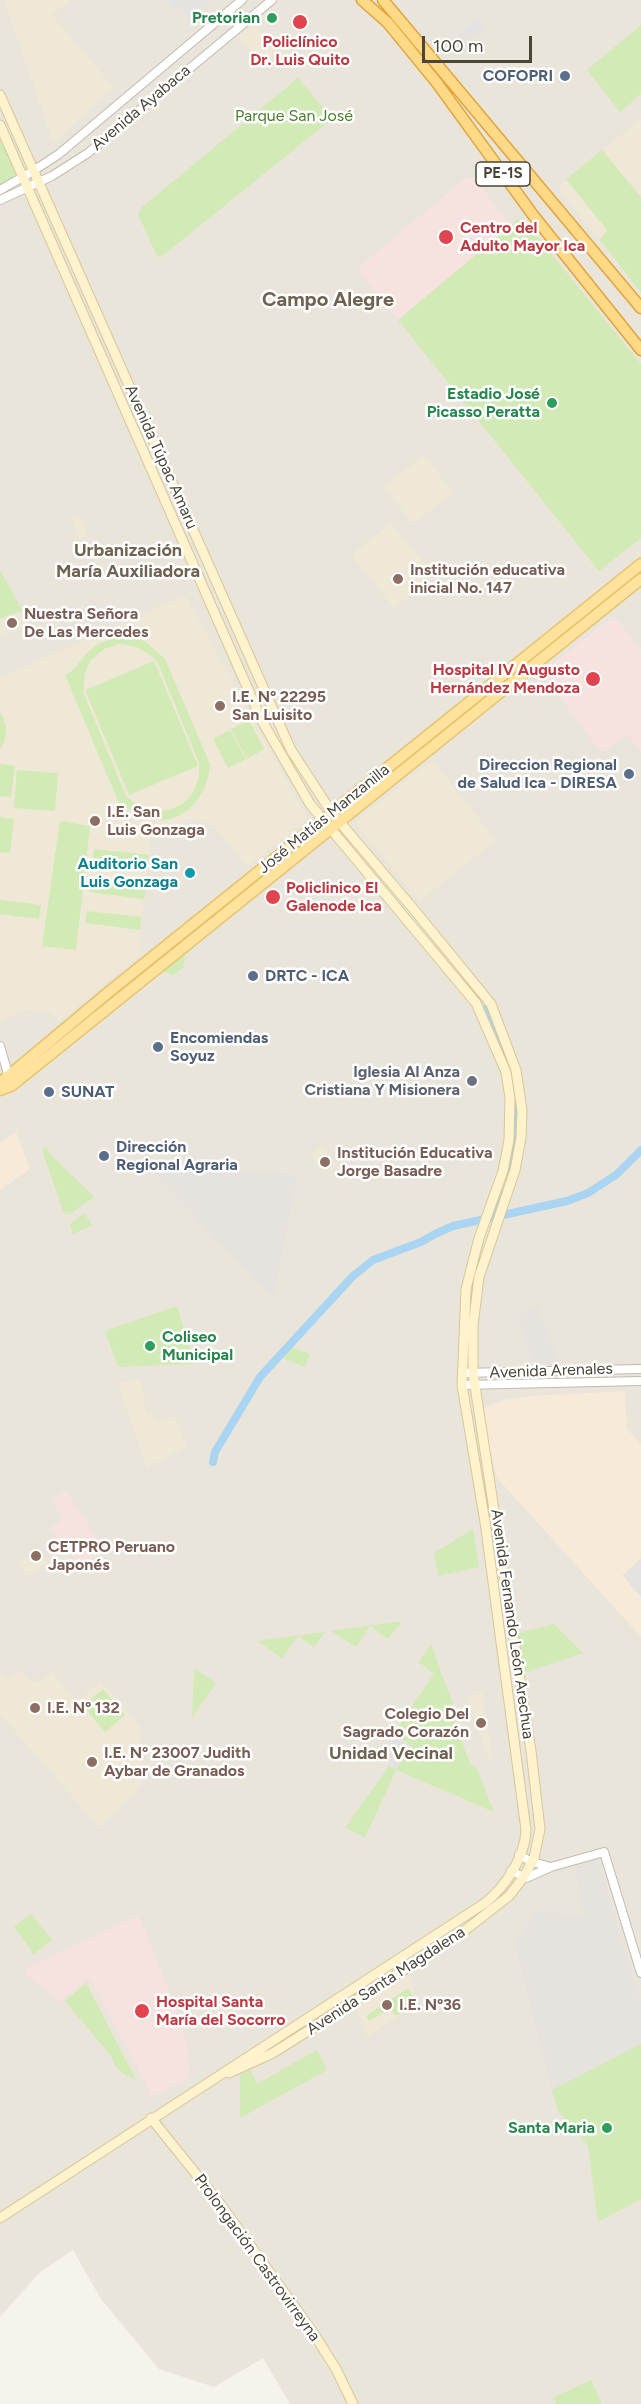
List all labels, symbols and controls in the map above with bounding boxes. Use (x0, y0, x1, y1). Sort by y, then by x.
place label: Pretorian (192, 8, 260, 28)
marker: Pretorian (265, 11, 279, 25)
marker: Policlínico Dr. Luis Quito (291, 13, 309, 31)
scale bar (425, 24, 534, 62)
place label: Policlínico Dr. Luis Quito (250, 32, 350, 70)
text: 100 m (433, 35, 483, 57)
street label: Avenida Ayabaca (88, 61, 194, 155)
place label: COFOPRI (483, 66, 553, 86)
marker: COFOPRI (558, 69, 572, 83)
park label: Parque San José (235, 106, 353, 126)
road number: PE-1S (476, 162, 530, 186)
place label: Centro del Adulto Mayor Ica (460, 218, 585, 256)
marker: Centro del Adulto Mayor Ica (437, 228, 455, 246)
district label: Campo Alegre (262, 288, 394, 312)
street label: Avenida Túpac Amaru (121, 382, 201, 532)
place label: Estadio José Picasso Peratta (427, 384, 540, 422)
marker: Estadio José Picasso Peratta (545, 396, 559, 410)
district label: Urbanización María Auxiliadora (56, 540, 200, 582)
place label: Institución educativa inicial No. 147 (410, 560, 565, 598)
marker: Institución educativa inicial No. 147 (391, 572, 405, 586)
place label: Nuestra Señora De Las Mercedes (24, 604, 148, 642)
marker: Nuestra Señora De Las Mercedes (5, 616, 19, 630)
place label: Hospital IV Augusto Hernández Mendoza (430, 660, 580, 698)
marker: Hospital IV Augusto Hernández Mendoza (584, 670, 602, 688)
place label: I.E. Nº 22295 San Luisito (232, 687, 326, 725)
marker: I.E. Nº 22295 San Luisito (213, 699, 227, 713)
place label: Direccion Regional de Salud Ica - DIRESA (457, 755, 617, 793)
street label: José Matías Manzanilla (255, 760, 393, 878)
marker: Direccion Regional de Salud Ica - DIRESA (622, 767, 636, 781)
place label: I.E. San Luis Gonzaga (107, 802, 205, 840)
marker: I.E. San Luis Gonzaga (88, 814, 102, 828)
place label: Auditorio San Luis Gonzaga (78, 854, 178, 892)
marker: Auditorio San Luis Gonzaga (183, 866, 197, 880)
place label: Policlinico El Galenode Ica (286, 878, 382, 916)
marker: Policlinico El Galenode Ica (264, 888, 282, 906)
place label: DRTC - ICA (265, 966, 349, 986)
marker: DRTC - ICA (246, 969, 260, 983)
place label: Encomiendas Soyuz (170, 1028, 268, 1066)
marker: Encomiendas Soyuz (151, 1040, 165, 1054)
place label: Iglesia Al Anza Cristiana Y Misionera (305, 1062, 460, 1100)
marker: Iglesia Al Anza Cristiana Y Misionera (465, 1074, 479, 1088)
place label: SUNAT (61, 1082, 114, 1102)
marker: SUNAT (42, 1085, 56, 1099)
place label: Dirección Regional Agraria (116, 1137, 238, 1175)
place label: Institución Educativa Jorge Basadre (337, 1143, 493, 1181)
marker: Dirección Regional Agraria (97, 1149, 111, 1163)
marker: Institución Educativa Jorge Basadre (318, 1155, 332, 1169)
place label: Coliseo Municipal (162, 1327, 233, 1365)
marker: Coliseo Municipal (143, 1339, 157, 1353)
street label: Avenida Arenales (489, 1359, 613, 1383)
street label: Avenida Fernando León Arechua (486, 1508, 538, 1740)
place label: CETPRO Peruano Japonés (48, 1537, 175, 1575)
marker: CETPRO Peruano Japonés (29, 1549, 43, 1563)
place label: I.E. Nº 132 (47, 1698, 120, 1718)
marker: I.E. Nº 132 (28, 1701, 42, 1715)
place label: Colegio Del Sagrado Corazón (342, 1704, 469, 1742)
marker: Colegio Del Sagrado Corazón (474, 1716, 488, 1730)
place label: I.E. Nº 23007 Judith Aybar de Granados (104, 1743, 251, 1781)
district label: Unidad Vecinal (329, 1743, 453, 1765)
marker: I.E. Nº 23007 Judith Aybar de Granados (85, 1755, 99, 1769)
street label: Avenida Santa Magdalena (303, 1923, 469, 2039)
place label: Hospital Santa María del Socorro (156, 1992, 285, 2030)
place label: I.E. Nº36 (399, 1995, 461, 2015)
marker: I.E. Nº36 (380, 1998, 394, 2012)
marker: Hospital Santa María del Socorro (133, 2002, 151, 2020)
place label: Santa Maria (508, 2118, 595, 2138)
marker: Santa Maria (600, 2121, 614, 2135)
street label: Prolongación Castrovirreyna (190, 2171, 324, 2345)

